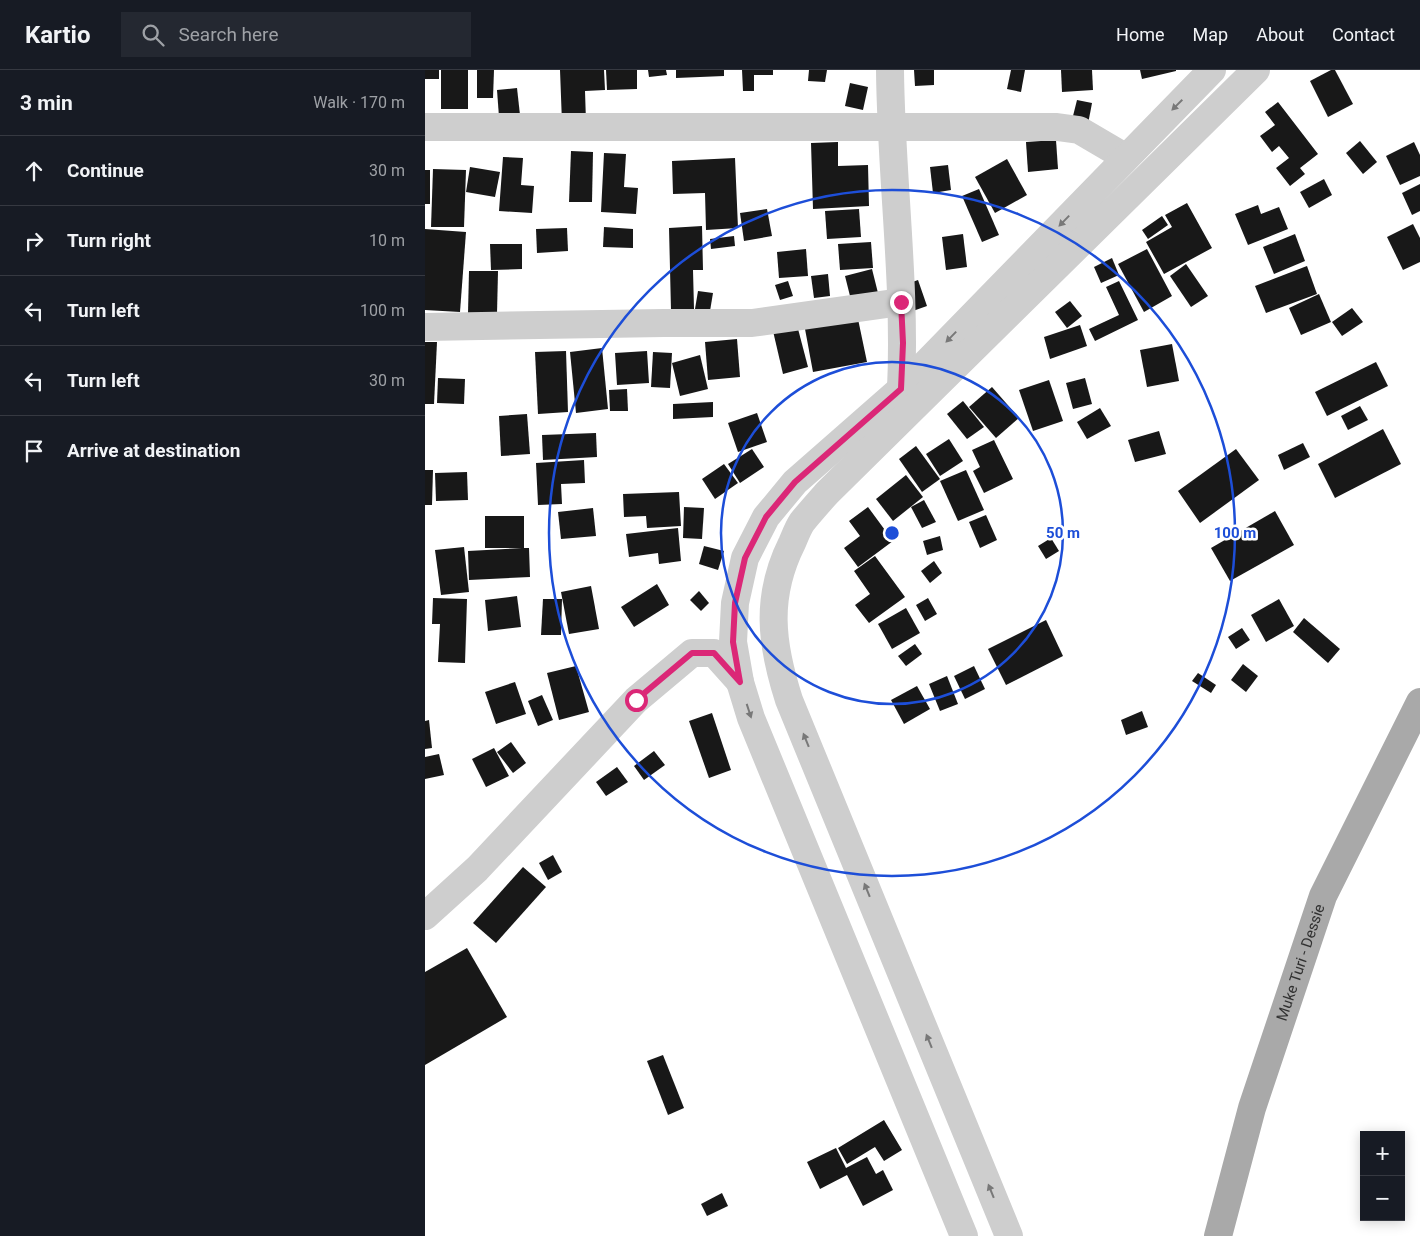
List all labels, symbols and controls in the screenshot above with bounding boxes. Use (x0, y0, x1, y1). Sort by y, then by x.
search box (121, 12, 471, 57)
text: Kartio (25, 21, 91, 49)
icon: search (139, 21, 167, 49)
text: Search here (179, 23, 278, 46)
text: Home (1116, 24, 1165, 45)
text: Map (1193, 24, 1228, 45)
text: About (1256, 24, 1304, 45)
text: Contact (1332, 24, 1395, 45)
text: 3 min (20, 91, 73, 115)
text: Walk · 170 m (313, 93, 405, 112)
one-way arrow (1172, 98, 1184, 110)
icon: ahead (20, 157, 48, 185)
text: Continue (67, 159, 144, 182)
text: 30 m (369, 161, 405, 180)
one-way arrow (1058, 214, 1070, 226)
icon: right (20, 227, 48, 255)
text: Turn right (67, 229, 151, 252)
text: 10 m (369, 231, 405, 250)
route end (890, 291, 913, 314)
icon: left (20, 297, 48, 325)
text: Turn left (67, 299, 140, 322)
text: 100 m (360, 301, 405, 320)
one-way arrow (945, 331, 957, 343)
icon: left (20, 367, 48, 395)
text: Turn left (67, 369, 140, 392)
text: 30 m (369, 371, 405, 390)
icon: arrive (20, 437, 48, 465)
text: Arrive at destination (67, 439, 240, 462)
centre of rings (883, 524, 901, 542)
text: 50 m (1046, 524, 1080, 542)
text: 100 m (1214, 524, 1256, 542)
route start (625, 689, 648, 712)
one-way arrow (746, 703, 754, 718)
one-way arrow (801, 733, 809, 747)
one-way arrow (863, 883, 871, 897)
street label: Muke Turi - Dessie (1273, 902, 1329, 1023)
one-way arrow (925, 1033, 932, 1048)
map controls (1360, 1131, 1405, 1221)
button: + (1360, 1131, 1405, 1176)
button: − (1360, 1176, 1405, 1221)
one-way arrow (986, 1184, 994, 1198)

